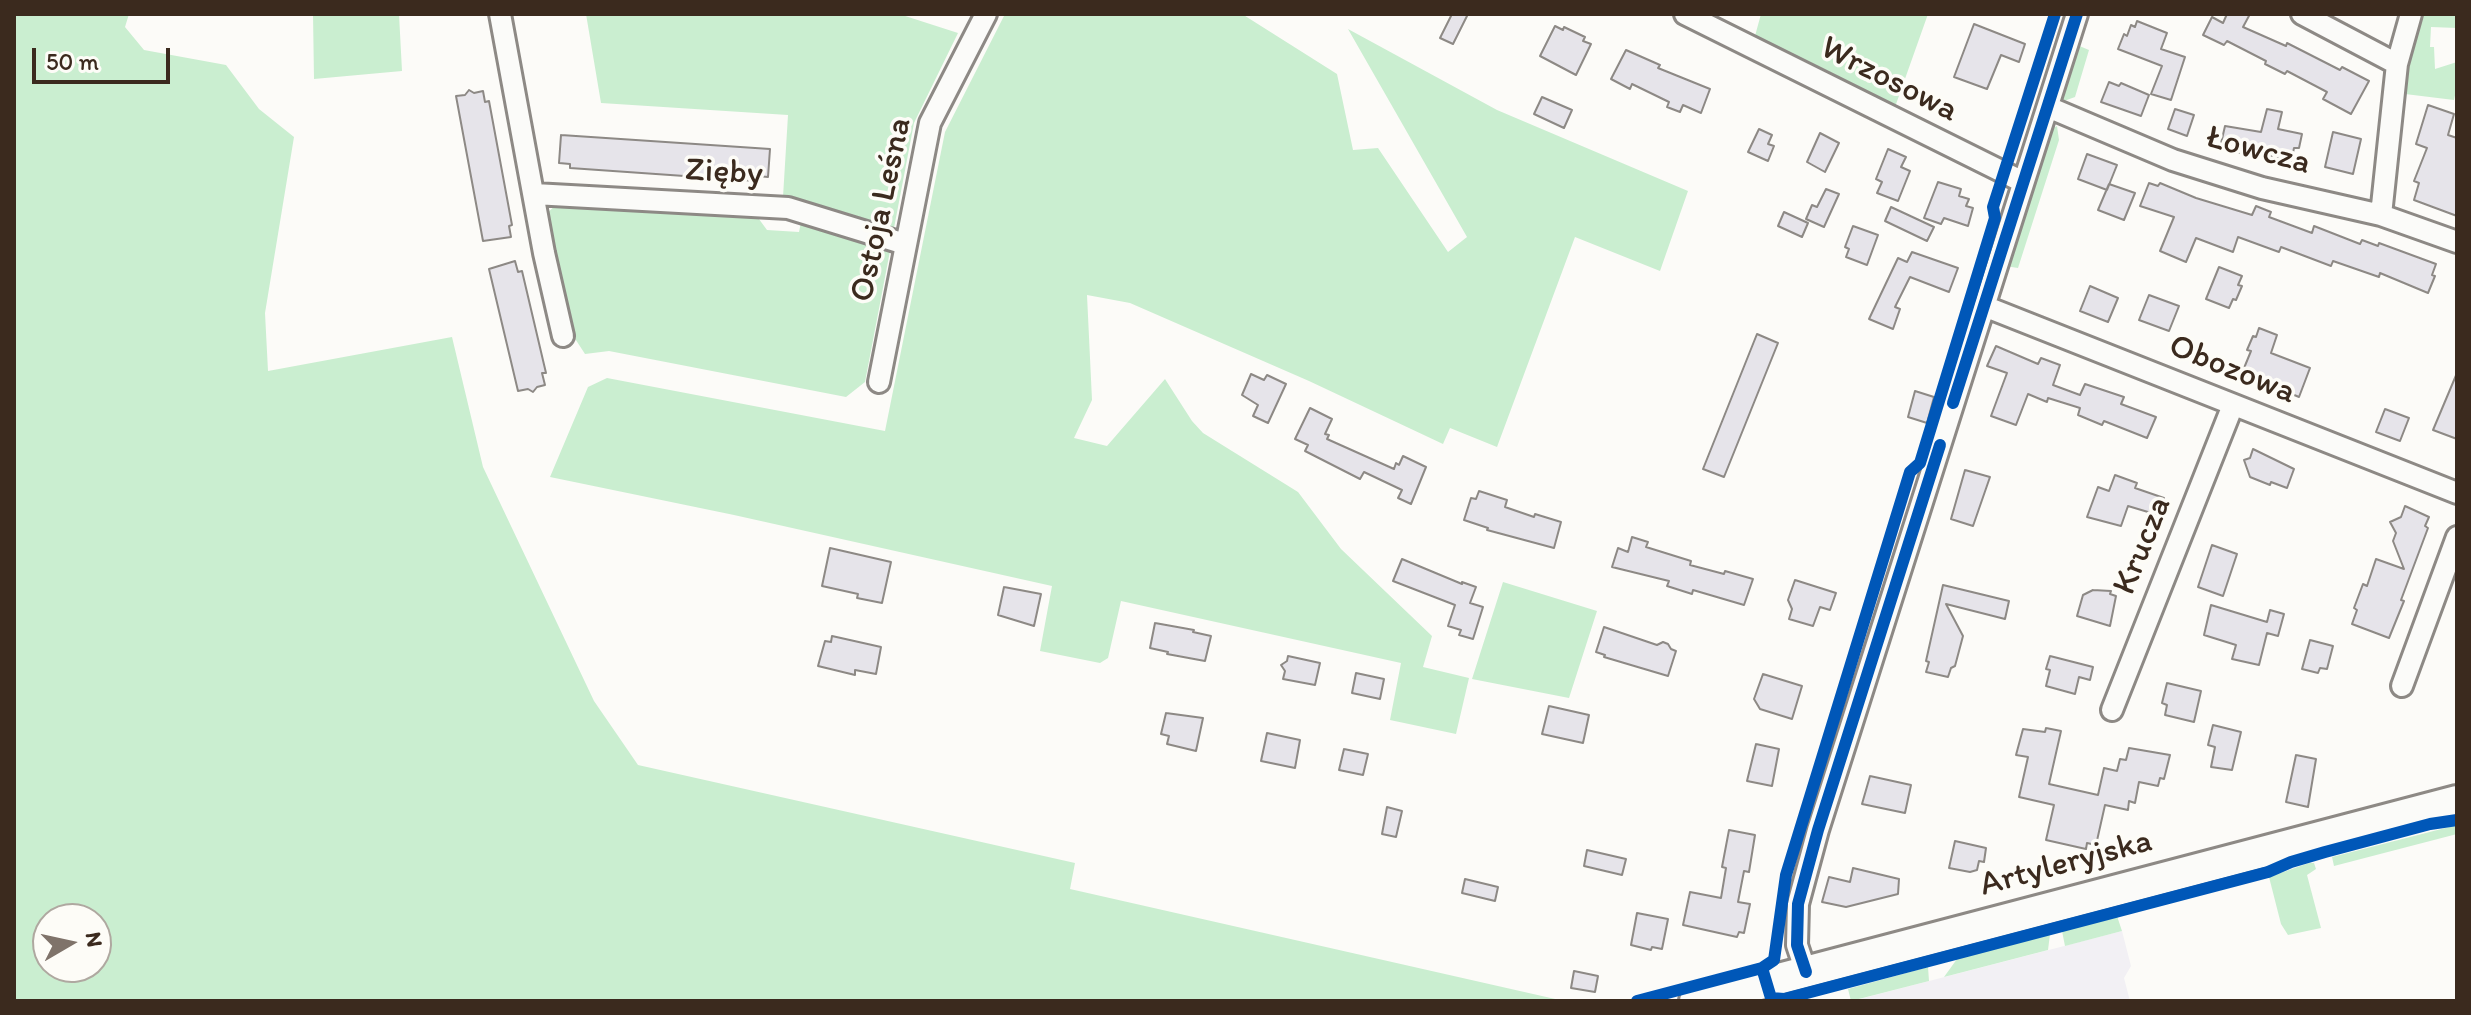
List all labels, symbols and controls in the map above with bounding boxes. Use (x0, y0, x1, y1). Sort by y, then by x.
street label: Wrzosowa (1813, 28, 1965, 132)
scale bar (36, 32, 174, 82)
text: 50 m (46, 47, 99, 76)
street label: Ostoja Leśna (843, 114, 921, 306)
street label: Łowcza (2201, 118, 2315, 184)
street label: Zięby (684, 151, 764, 195)
street label: Obozowa (2163, 326, 2301, 414)
street label: Krucza (2105, 491, 2181, 601)
street label: Artyleryjska (1975, 821, 2157, 907)
north arrow (32, 903, 112, 983)
text: N (80, 930, 109, 949)

